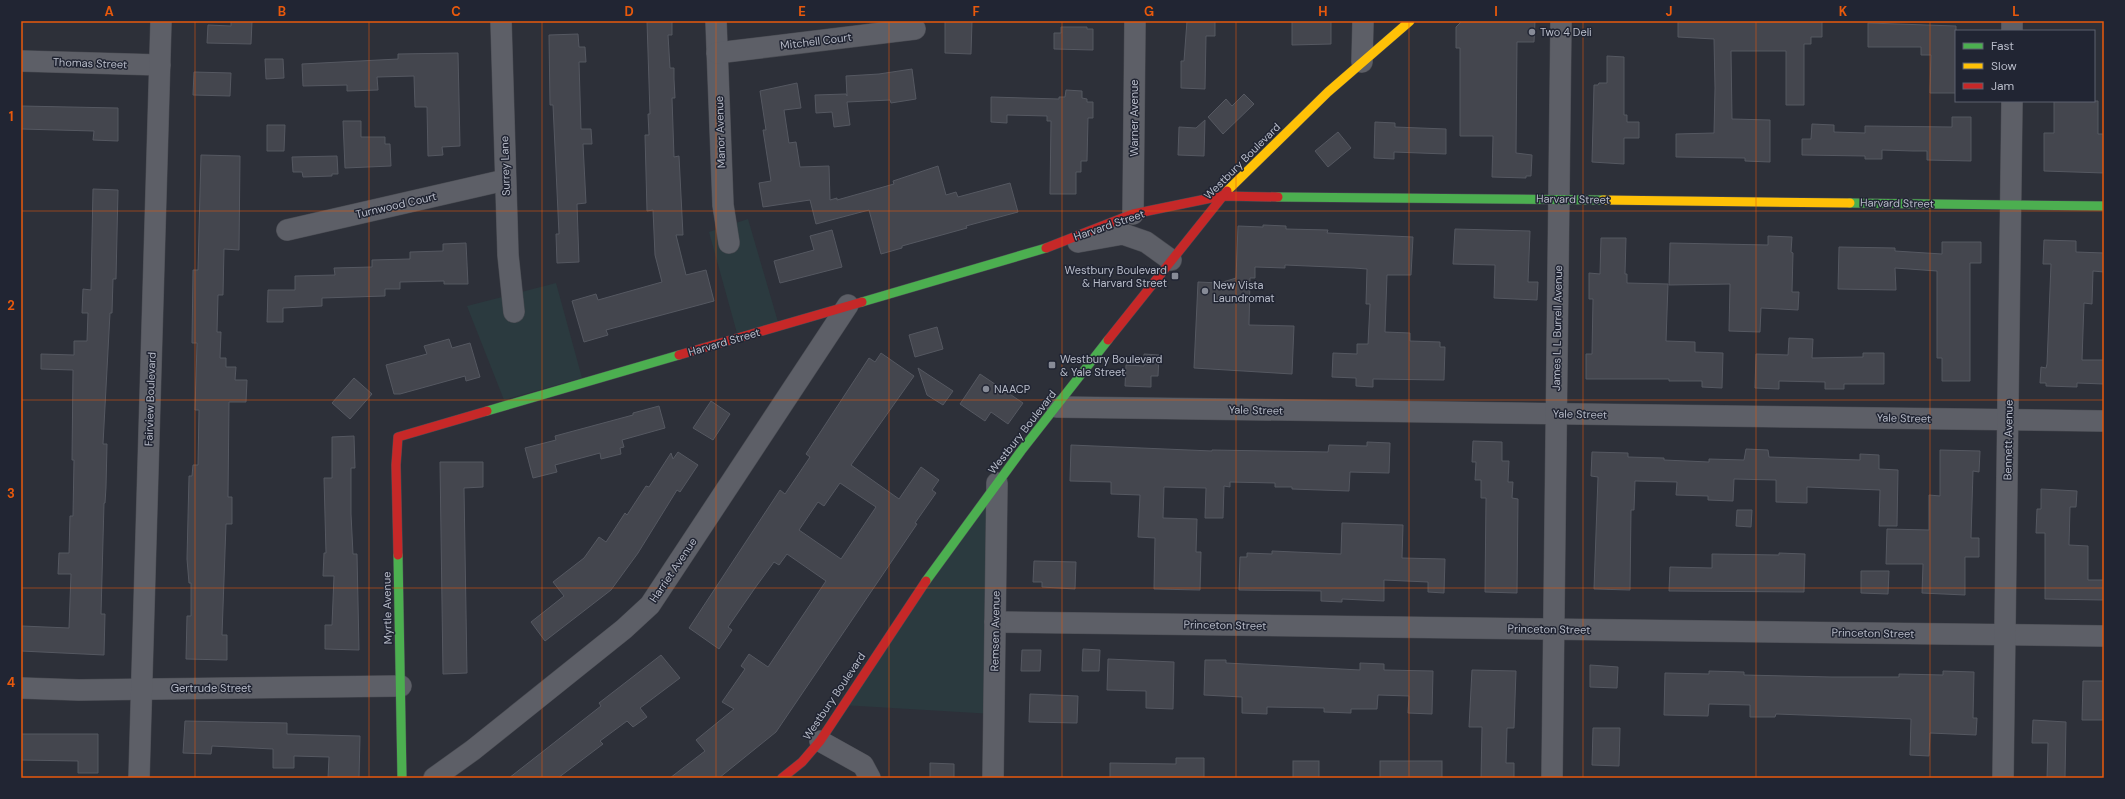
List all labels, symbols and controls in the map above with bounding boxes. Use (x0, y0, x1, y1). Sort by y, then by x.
text: A (104, 3, 114, 20)
text: B (278, 3, 286, 20)
text: C (451, 3, 461, 20)
text: D (624, 3, 634, 20)
text: E (798, 3, 806, 20)
text: F (972, 3, 980, 20)
text: G (1144, 3, 1154, 20)
text: H (1318, 3, 1328, 20)
text: I (1494, 3, 1498, 20)
text: J (1665, 3, 1673, 20)
text: K (1839, 3, 1848, 20)
text: L (2012, 3, 2020, 20)
place label: Two 4 Deli (1540, 25, 1592, 39)
marker: Two 4 Deli (1527, 27, 1537, 37)
street label: Mitchell Court (779, 30, 853, 52)
legend (1955, 30, 2095, 102)
text: Fast (1991, 38, 2014, 54)
street label: Thomas Street (53, 55, 127, 71)
text: Slow (1991, 58, 2017, 74)
text: Jam (1991, 78, 2014, 94)
street label: Warner Avenue (1127, 79, 1141, 157)
street label: Manor Avenue (712, 96, 728, 168)
text: 1 (9, 108, 13, 125)
street label: Westbury Boulevard (1201, 120, 1283, 202)
street label: Surrey Lane (497, 136, 513, 196)
street label: Turnwood Court (354, 189, 438, 221)
street label: Harvard Street (1536, 191, 1610, 207)
street label: Harvard Street (1860, 195, 1934, 211)
street label: Harvard Street (1072, 206, 1146, 244)
place label: Westbury Boulevard & Harvard Street (1065, 263, 1167, 290)
street label: James L L Burrell Avenue (1549, 265, 1565, 391)
marker: Westbury Boulevard & Harvard Street (1170, 271, 1180, 281)
place label: New Vista Laundromat (1213, 278, 1275, 305)
marker: New Vista Laundromat (1200, 286, 1210, 296)
text: 2 (7, 297, 15, 314)
street label: Harvard Street (687, 325, 761, 359)
street label: Fairview Boulevard (141, 352, 159, 446)
place label: Westbury Boulevard & Yale Street (1060, 352, 1163, 379)
marker: Westbury Boulevard & Yale Street (1047, 360, 1057, 370)
place label: NAACP (994, 382, 1030, 396)
marker: NAACP (981, 384, 991, 394)
street label: Westbury Boulevard (985, 387, 1059, 477)
street label: Bennett Avenue (2000, 400, 2016, 480)
street label: Yale Street (1229, 403, 1283, 417)
street label: Yale Street (1553, 407, 1607, 421)
street label: Yale Street (1877, 411, 1931, 425)
text: 3 (7, 485, 15, 502)
street label: Harriet Avenue (646, 535, 700, 605)
street label: Myrtle Avenue (379, 572, 395, 644)
street label: Remsen Avenue (987, 591, 1003, 671)
street label: Princeton Street (1183, 617, 1267, 633)
street label: Princeton Street (1507, 621, 1591, 637)
street label: Princeton Street (1831, 625, 1915, 641)
street label: Westbury Boulevard (800, 650, 868, 742)
text: 4 (7, 674, 15, 691)
street label: Gertrude Street (171, 681, 251, 695)

